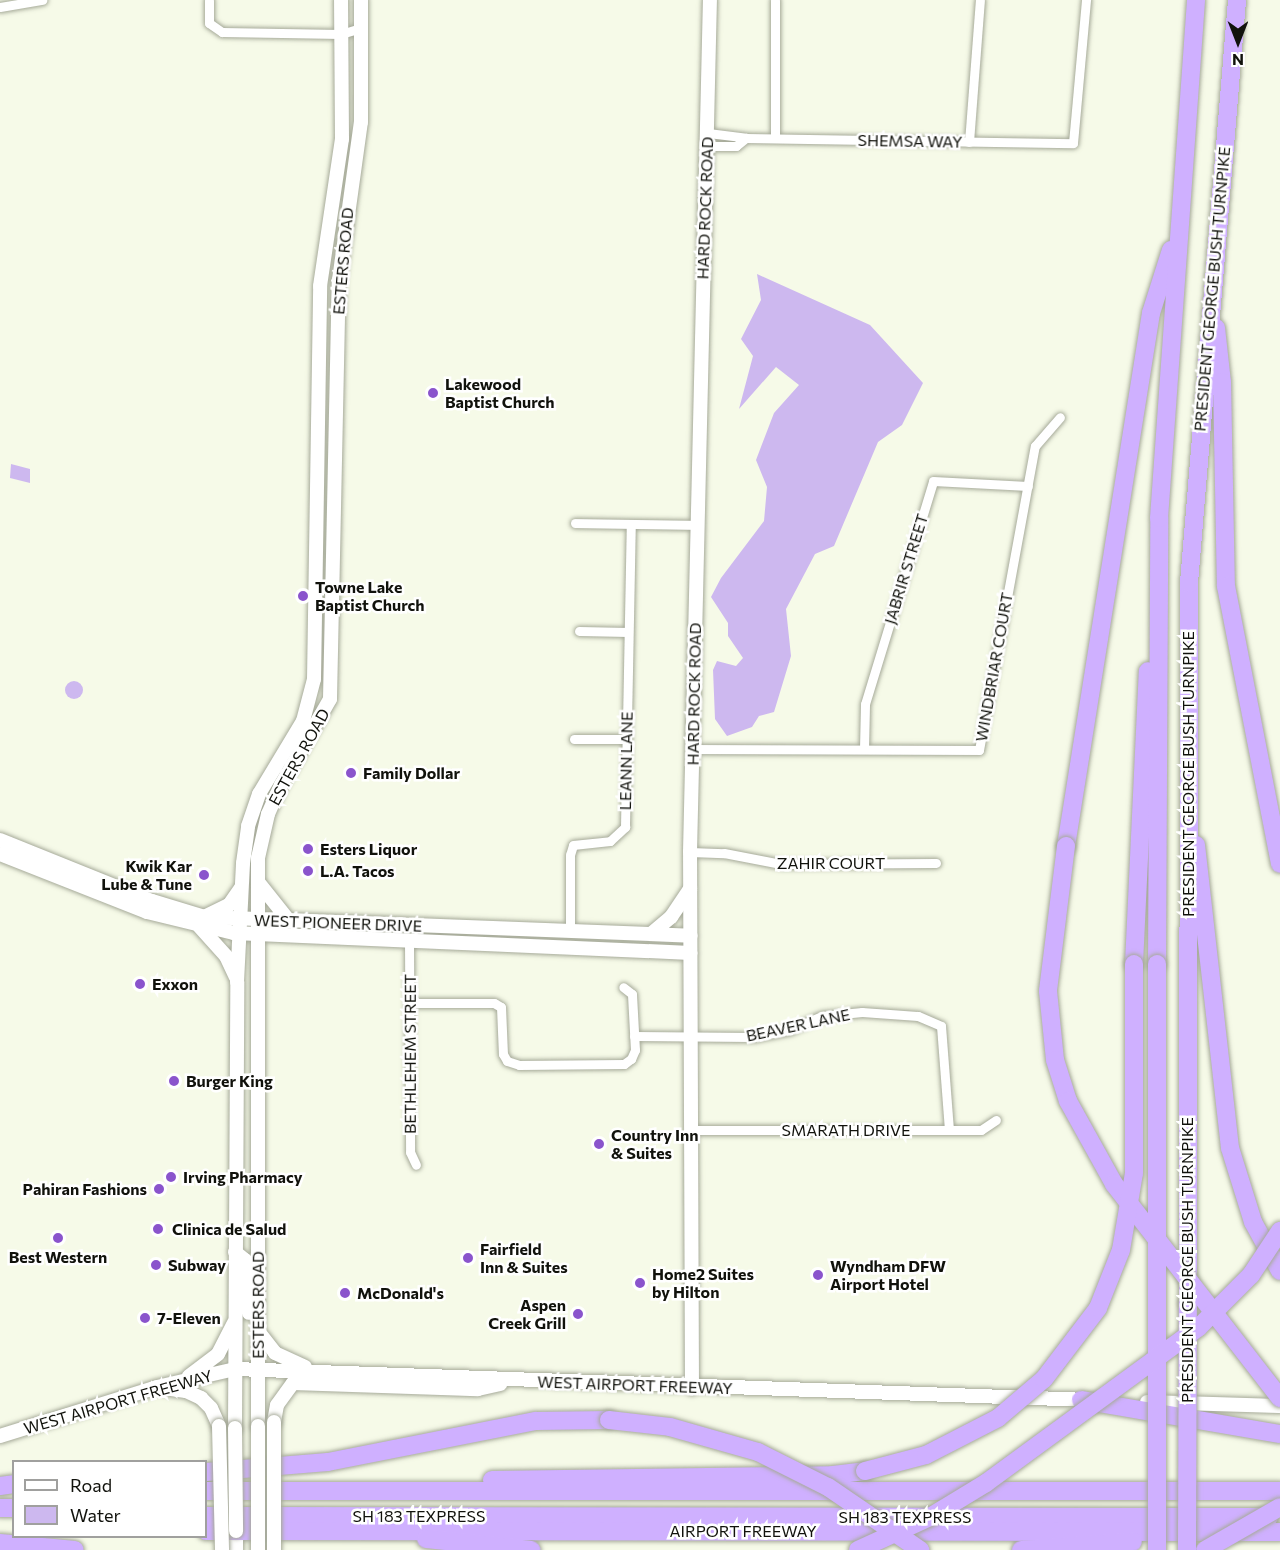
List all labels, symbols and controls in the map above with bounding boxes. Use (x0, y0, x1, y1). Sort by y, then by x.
north arrow (1208, 12, 1268, 72)
text: N (1232, 51, 1244, 70)
street label: SHEMSA WAY (857, 130, 963, 152)
street label: HARD ROCK ROAD (693, 136, 717, 280)
street label: PRESIDENT GEORGE BUSH TURNPIKE (1190, 146, 1234, 432)
street label: ESTERS ROAD (329, 207, 357, 315)
place label: Lakewood Baptist Church (445, 374, 555, 412)
marker: Lakewood Baptist Church (426, 386, 440, 400)
street label: JABRIR STREET (880, 511, 932, 627)
place label: Towne Lake Baptist Church (315, 577, 425, 615)
marker: Towne Lake Baptist Church (296, 589, 310, 603)
street label: WINDBRIAR COURT (971, 591, 1017, 743)
street label: HARD ROCK ROAD (683, 622, 705, 766)
street label: PRESIDENT GEORGE BUSH TURNPIKE (1178, 631, 1198, 917)
street label: ESTERS ROAD (265, 705, 333, 809)
street label: LEANN LANE (616, 712, 636, 810)
place label: Family Dollar (363, 763, 460, 783)
marker: Family Dollar (344, 766, 358, 780)
place label: Esters Liquor (320, 839, 417, 859)
marker: Esters Liquor (301, 842, 315, 856)
street label: ZAHIR COURT (777, 853, 885, 873)
place label: Kwik Kar Lube & Tune (101, 856, 192, 894)
place label: L.A. Tacos (320, 861, 395, 881)
marker: L.A. Tacos (301, 864, 315, 878)
marker: Kwik Kar Lube & Tune (197, 868, 211, 882)
street label: WEST PIONEER DRIVE (254, 910, 422, 936)
place label: Exxon (152, 974, 198, 994)
street label: BETHLEHEM STREET (400, 974, 420, 1134)
marker: Exxon (133, 977, 147, 991)
street label: BEAVER LANE (744, 1005, 852, 1045)
place label: Burger King (186, 1071, 273, 1091)
marker: Burger King (167, 1074, 181, 1088)
street label: PRESIDENT GEORGE BUSH TURNPIKE (1177, 1117, 1197, 1403)
street label: SMARATH DRIVE (782, 1120, 910, 1140)
place label: Country Inn & Suites (611, 1125, 699, 1163)
marker: Country Inn & Suites (592, 1137, 606, 1151)
place label: Irving Pharmacy (183, 1167, 302, 1187)
marker: Irving Pharmacy (164, 1170, 178, 1184)
place label: Pahiran Fashions (23, 1179, 147, 1199)
marker: Pahiran Fashions (152, 1182, 166, 1196)
place label: Clinica de Salud (172, 1219, 286, 1239)
marker: Clinica de Salud (149, 1220, 167, 1238)
marker: Best Western (51, 1231, 65, 1245)
place label: Fairfield Inn & Suites (480, 1239, 568, 1277)
place label: Best Western (9, 1247, 107, 1267)
street label: ESTERS ROAD (248, 1251, 268, 1359)
marker: Fairfield Inn & Suites (461, 1251, 475, 1265)
place label: Subway (168, 1255, 226, 1275)
place label: Wyndham DFW Airport Hotel (830, 1256, 946, 1294)
marker: Subway (149, 1258, 163, 1272)
place label: Home2 Suites by Hilton (652, 1264, 754, 1302)
marker: Wyndham DFW Airport Hotel (811, 1268, 825, 1282)
marker: Home2 Suites by Hilton (633, 1276, 647, 1290)
place label: McDonald's (357, 1283, 444, 1303)
marker: McDonald's (338, 1286, 352, 1300)
place label: Aspen Creek Grill (488, 1295, 566, 1333)
marker: Aspen Creek Grill (571, 1307, 585, 1321)
place label: 7-Eleven (157, 1308, 221, 1328)
marker: 7-Eleven (138, 1311, 152, 1325)
street label: WEST AIRPORT FREEWAY (21, 1366, 215, 1438)
street label: WEST AIRPORT FREEWAY (537, 1372, 733, 1398)
legend (12, 1460, 207, 1538)
text: Road (70, 1474, 112, 1496)
text: Water (70, 1504, 121, 1526)
street label: SH 183 TEXPRESS (353, 1506, 485, 1526)
street label: SH 183 TEXPRESS (839, 1507, 971, 1527)
street label: AIRPORT FREEWAY (669, 1521, 817, 1541)

